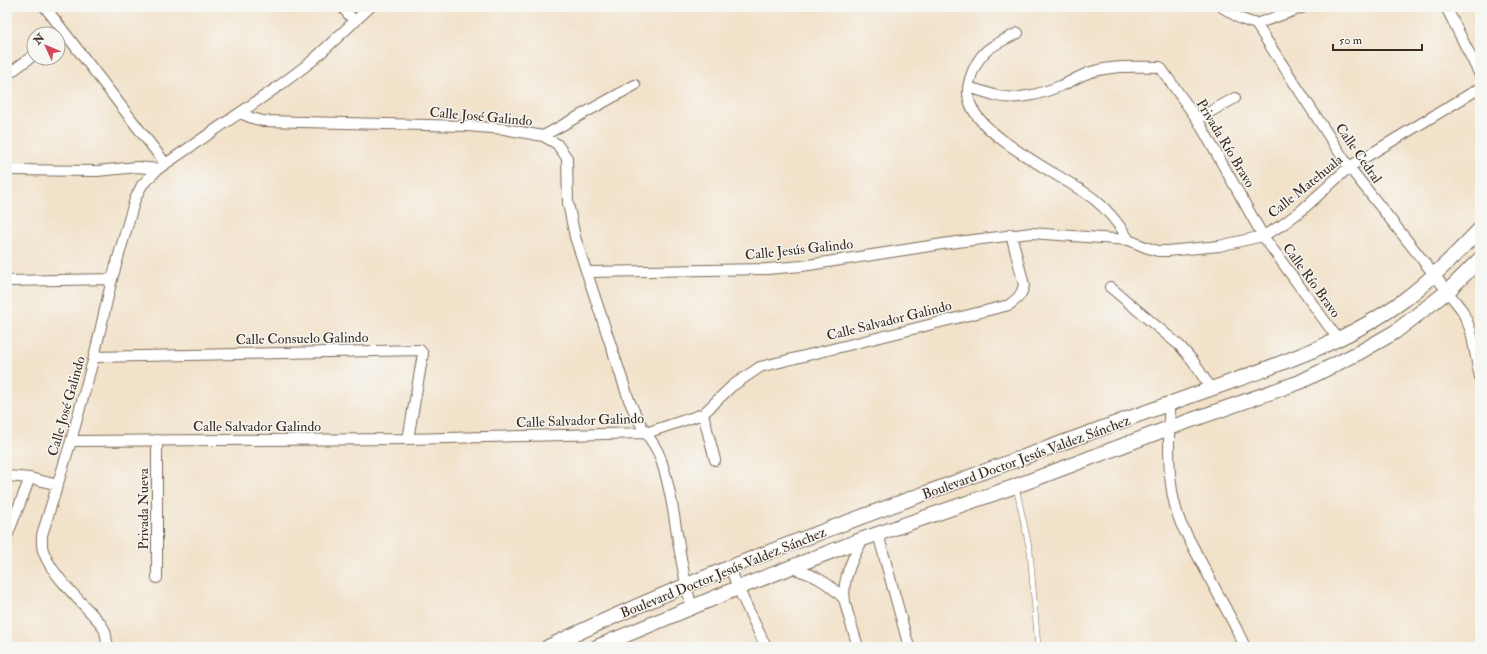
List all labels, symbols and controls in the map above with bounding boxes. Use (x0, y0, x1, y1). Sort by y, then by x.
north arrow (26, 26, 66, 66)
scale bar (1333, 26, 1422, 52)
text: N (30, 31, 48, 48)
text: 50 m (1339, 33, 1363, 48)
street label: Privada Río Bravo (1192, 96, 1259, 191)
street label: Calle José Galindo (429, 104, 533, 129)
street label: Calle Cedral (1332, 120, 1386, 187)
street label: Calle Matehuala (1265, 151, 1346, 222)
street label: Calle Jesús Galindo (744, 235, 854, 264)
street label: Calle Río Bravo (1279, 240, 1344, 321)
street label: Calle Salvador Galindo (825, 297, 954, 344)
street label: Calle Consuelo Galindo (235, 329, 369, 348)
street label: Calle José Galindo (44, 354, 89, 458)
street label: Calle Salvador Galindo (516, 410, 645, 431)
street label: Boulevard Doctor Jesús Valdez Sánchez (920, 412, 1133, 503)
street label: Calle Salvador Galindo (193, 418, 321, 435)
street label: Privada Nueva (135, 468, 152, 550)
street label: Boulevard Doctor Jesús Valdez Sánchez (618, 523, 829, 622)

